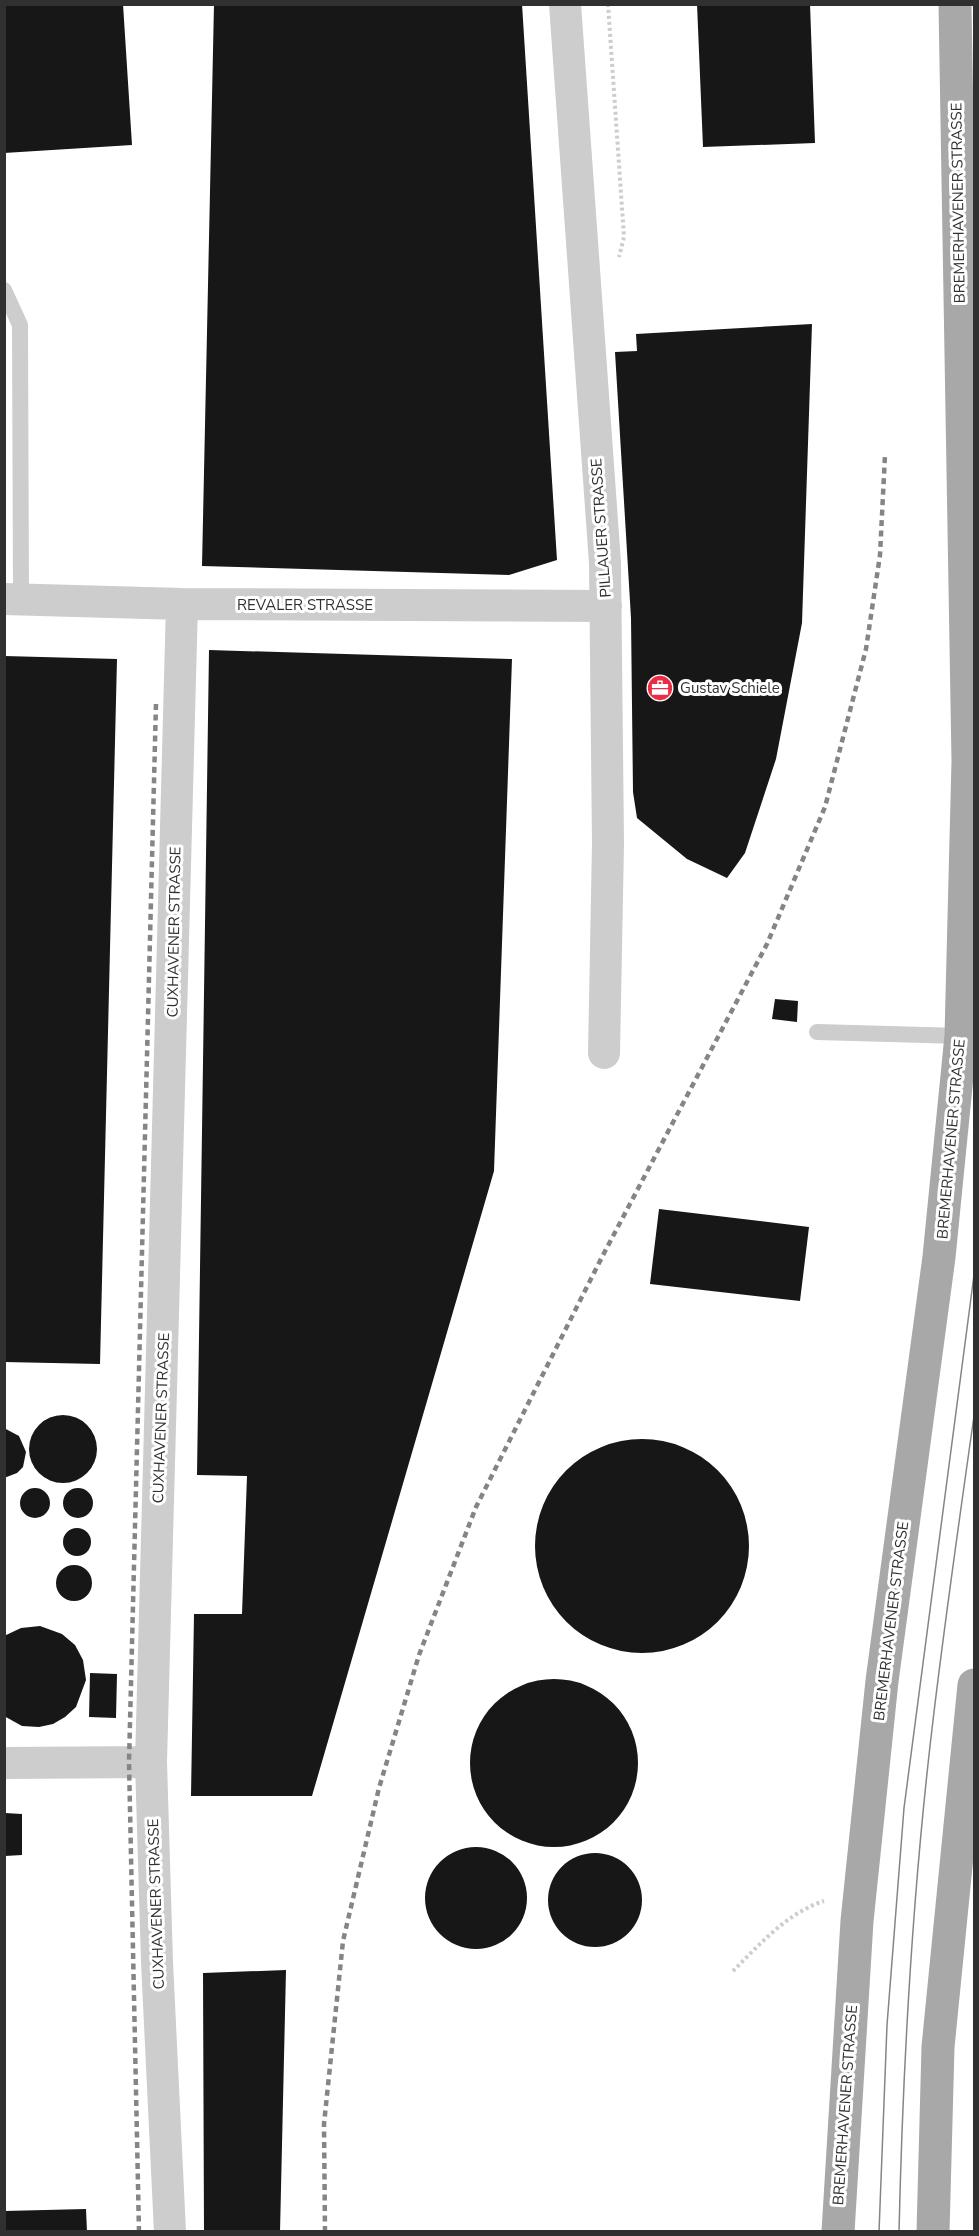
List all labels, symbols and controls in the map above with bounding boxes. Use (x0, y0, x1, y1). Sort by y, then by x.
street label: BREMERHAVENER STRASSE (946, 102, 970, 304)
street label: PILLAUER STRASSE (586, 458, 616, 598)
street label: REVALER STRASSE (237, 595, 373, 615)
office icon: Gustav Schiele (645, 673, 675, 703)
place label: Gustav Schiele (680, 678, 780, 698)
street label: CUXHAVENER STRASSE (163, 846, 185, 1018)
street label: BREMERHAVENER STRASSE (932, 1038, 970, 1240)
street label: CUXHAVENER STRASSE (148, 1332, 174, 1504)
street label: BREMERHAVENER STRASSE (869, 1520, 913, 1722)
street label: CUXHAVENER STRASSE (143, 1818, 169, 1990)
street label: BREMERHAVENER STRASSE (828, 2004, 862, 2206)

